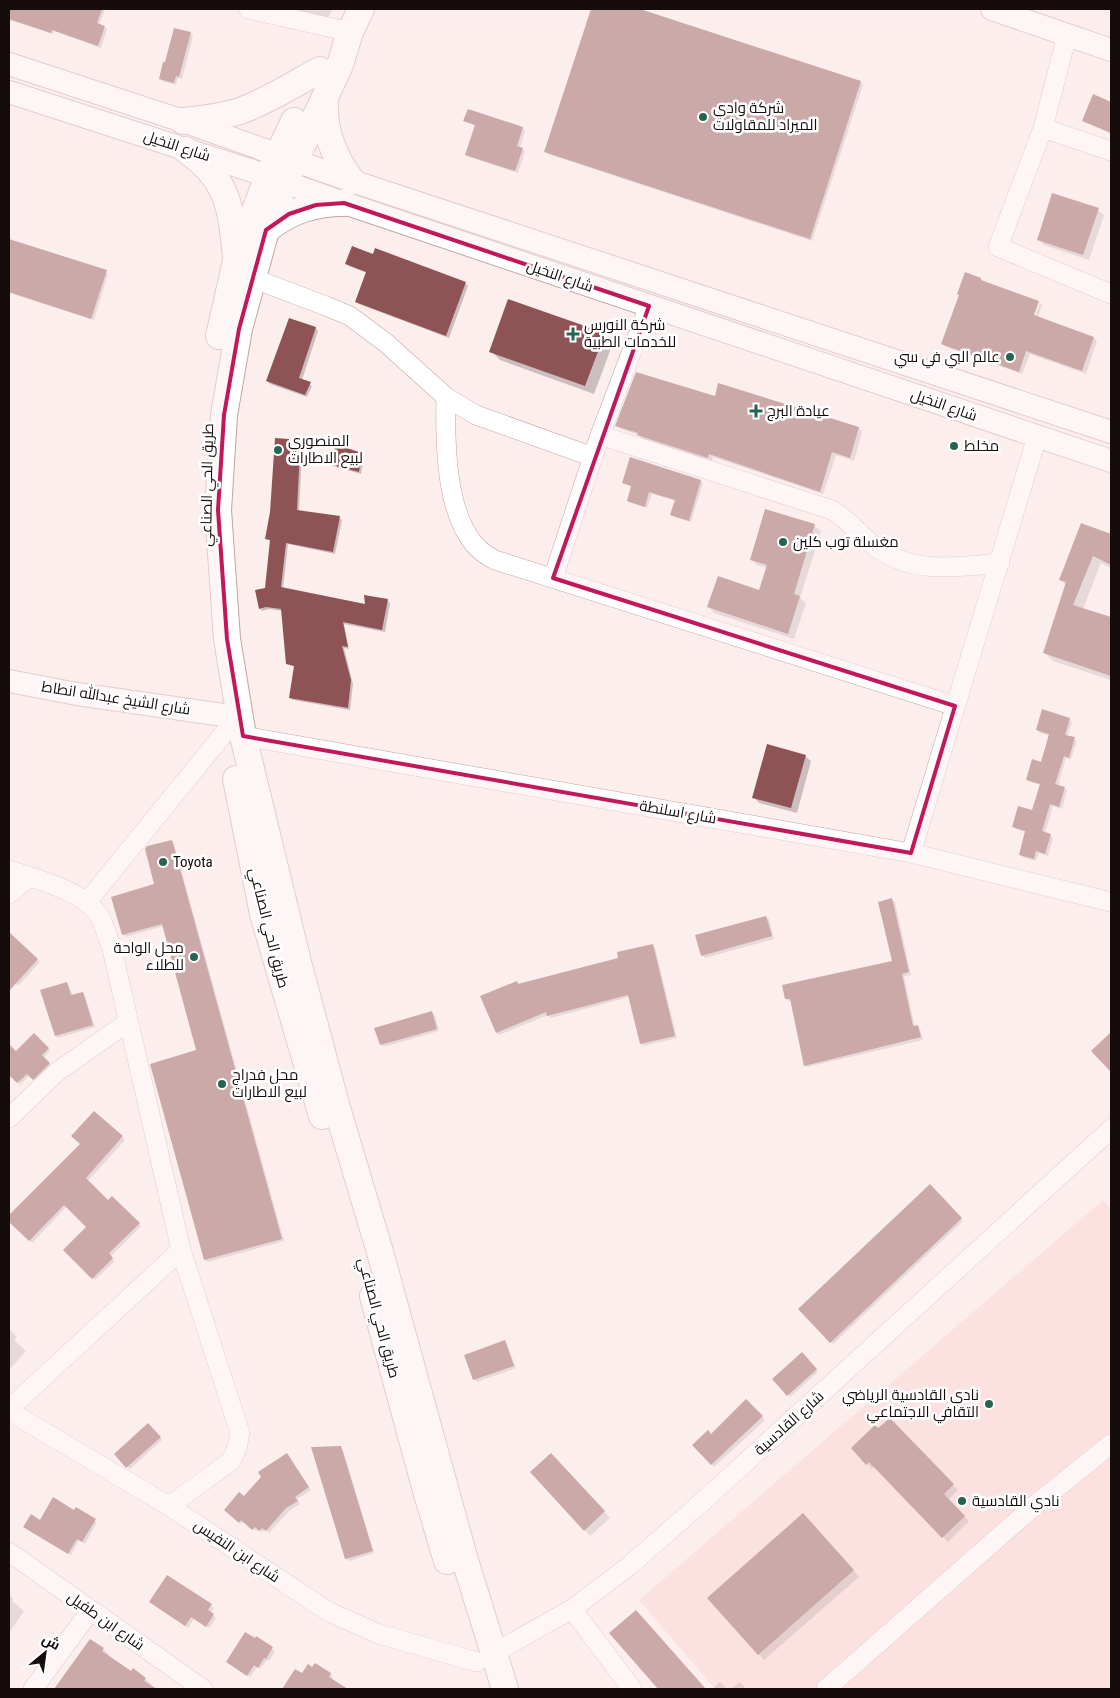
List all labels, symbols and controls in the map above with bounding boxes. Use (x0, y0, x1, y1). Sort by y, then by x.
place label: شركة وادي الميراد للمقاولات (713, 99, 817, 134)
marker: شركة وادي الميراد للمقاولات (697, 111, 709, 123)
street label: شارع النخيل (141, 127, 213, 167)
street label: شارع النخيل (524, 256, 596, 298)
place label: شركة النورس للخدمات الطبية (584, 316, 676, 351)
marker: شركة النورس للخدمات الطبية (566, 327, 580, 341)
place label: عالم البي في سي (894, 348, 1000, 369)
marker: عالم البي في سي (1004, 351, 1016, 363)
street label: شارع النخيل (908, 385, 980, 427)
place label: عيادة البرج (767, 402, 830, 422)
marker: عيادة البرج (749, 404, 763, 418)
street label: طريق الحي الصناعي (197, 423, 220, 547)
place label: المنصوري لبيع الاطارات (288, 432, 363, 469)
place label: مخلط (964, 437, 999, 455)
marker: مخلط (948, 440, 960, 452)
marker: المنصوري لبيع الاطارات (272, 444, 284, 456)
place label: مغسلة توب كلين (793, 533, 899, 552)
marker: مغسلة توب كلين (777, 536, 789, 548)
street label: شارع الشيخ عبدالله انطاط (40, 676, 192, 721)
street label: شارع اسلنطة (638, 796, 718, 830)
place label: Toyota (173, 853, 213, 871)
marker: Toyota (157, 856, 169, 868)
street label: طريق الحي الصناعي (242, 866, 293, 991)
place label: محل الواحة للطلاء (114, 939, 184, 974)
marker: محل الواحة للطلاء (188, 951, 200, 963)
place label: محل فدراج لبيع الاطارات (232, 1066, 307, 1103)
marker: محل فدراج لبيع الاطارات (216, 1078, 228, 1090)
street label: طريق الحي الصناعي (351, 1256, 404, 1381)
place label: نادي القادسية الرياضي التقافي الاجتماعي (842, 1386, 979, 1424)
street label: شارع القادسية (751, 1387, 829, 1460)
marker: نادي القادسية الرياضي التقافي الاجتماعي (983, 1398, 995, 1410)
place label: نادي القادسية (972, 1492, 1059, 1513)
marker: نادي القادسية (956, 1495, 968, 1507)
street label: شارع ابن النفيس (190, 1516, 283, 1588)
street label: شارع ابن طفيل (63, 1588, 148, 1656)
north arrow (20, 1628, 70, 1678)
text: ش (39, 1630, 63, 1654)

